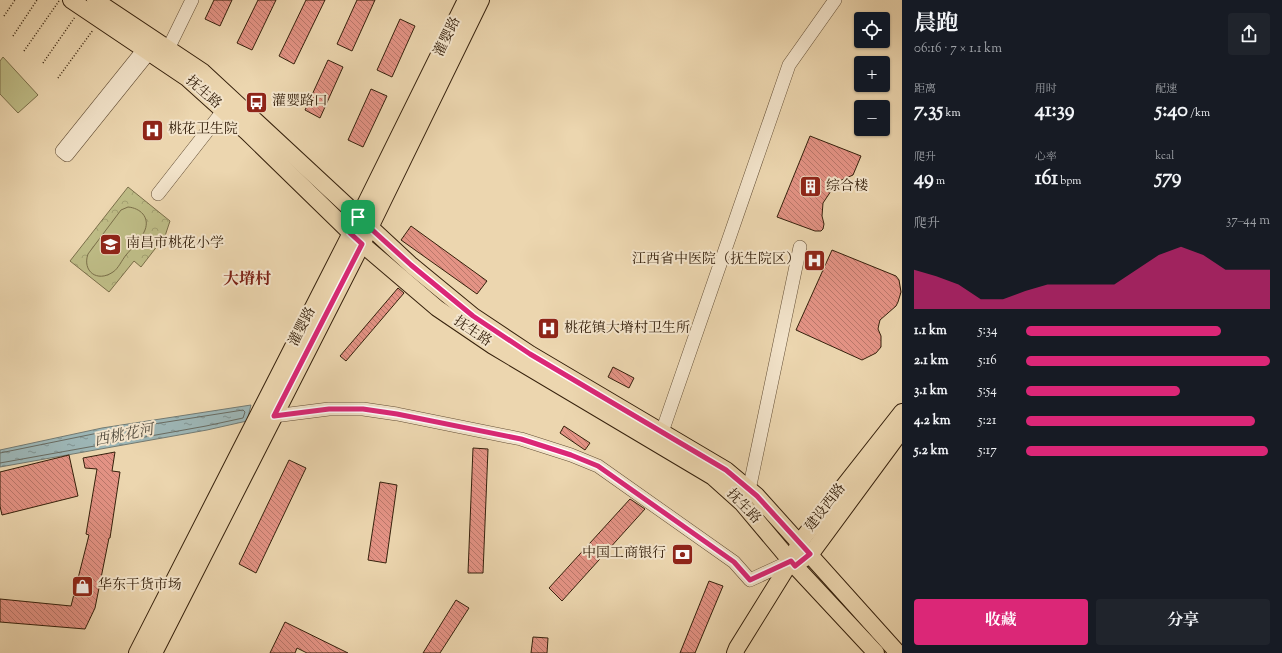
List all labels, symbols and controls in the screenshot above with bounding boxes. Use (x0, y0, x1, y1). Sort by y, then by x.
text: 晨跑 (914, 9, 958, 41)
map controls (854, 12, 890, 136)
button: locate (854, 12, 890, 48)
button: share (1228, 13, 1270, 55)
street label: 灌婴路 (430, 14, 466, 60)
text: 06:16 · 7 × 1.1 km (914, 40, 1002, 58)
button: + (854, 56, 890, 92)
street label: 抚生路 (181, 72, 225, 114)
text: 距离 (914, 81, 936, 97)
text: 用时 (1035, 81, 1057, 97)
text: 配速 (1155, 81, 1177, 97)
bus stop icon: 灌婴路口 (243, 89, 269, 115)
place label: 灌婴路口 (272, 92, 328, 112)
text: 7.35 (914, 97, 943, 126)
text: 41:39 (1035, 97, 1074, 126)
text: 5:40 (1155, 97, 1188, 126)
button: − (854, 100, 890, 136)
text: km (943, 105, 961, 121)
text: /km (1188, 105, 1210, 121)
hospital icon: 桃花卫生院 (139, 117, 165, 143)
place label: 桃花卫生院 (168, 120, 238, 140)
text: kcal (1155, 148, 1174, 164)
text: 爬升 (914, 149, 936, 165)
text: 心率 (1035, 149, 1057, 165)
text: 579 (1155, 164, 1182, 193)
text: 49 (914, 165, 934, 194)
text: 161 (1035, 165, 1058, 194)
text: m (934, 173, 945, 189)
text: bpm (1058, 173, 1081, 189)
building icon: 综合楼 (798, 174, 824, 200)
place label: 综合楼 (826, 177, 868, 197)
pin (341, 200, 375, 234)
icon: arrive (347, 206, 369, 228)
text: 37–44 m (1226, 212, 1270, 230)
text: 爬升 (914, 215, 940, 233)
school or university icon: 南昌市桃花小学 (98, 231, 124, 257)
place label: 南昌市桃花小学 (126, 234, 224, 254)
hospital icon: 江西省中医院（抚生院区） (802, 247, 828, 273)
place label: 江西省中医院（抚生院区） (632, 250, 800, 270)
district label: 大塉村 (223, 269, 271, 292)
street label: 灌婴路 (285, 304, 321, 350)
street label: 抚生路 (449, 312, 495, 352)
hospital icon: 桃花镇大塉村卫生所 (535, 316, 561, 342)
place label: 桃花镇大塉村卫生所 (564, 319, 690, 339)
text: 1.1 km (914, 322, 947, 340)
text: 5:34 (978, 322, 998, 340)
text: 2.1 km (914, 352, 948, 370)
text: 5:16 (978, 352, 997, 370)
text: 3.1 km (914, 382, 948, 400)
text: 5:54 (978, 382, 997, 400)
text: 4.2 km (914, 412, 951, 430)
text: 5:21 (978, 412, 996, 430)
water label: 西桃花河 (93, 419, 158, 452)
text: 5.2 km (914, 442, 948, 460)
text: 5:17 (978, 442, 997, 460)
street label: 建设西路 (801, 480, 851, 536)
street label: 抚生路 (721, 485, 765, 529)
bank icon: 中国工商银行 (669, 541, 695, 567)
place label: 中国工商银行 (582, 544, 666, 564)
shop icon: 华东干货市场 (70, 573, 96, 599)
place label: 华东干货市场 (98, 576, 182, 596)
button: 收藏 (914, 599, 1088, 645)
button: 分享 (1096, 599, 1270, 645)

